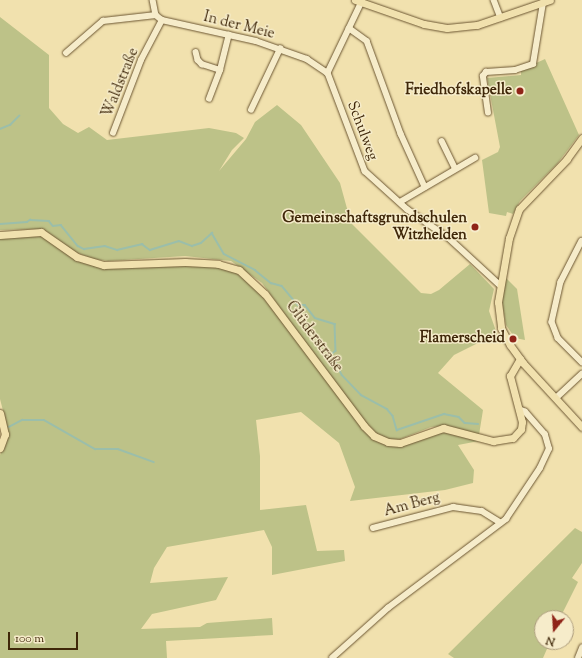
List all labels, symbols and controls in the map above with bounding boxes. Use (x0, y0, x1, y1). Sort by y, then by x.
street label: In der Meie (201, 8, 277, 44)
street label: Waldstraße (99, 45, 143, 121)
place label: Friedhofskapelle (405, 82, 512, 100)
marker: Friedhofskapelle (515, 86, 525, 96)
street label: Schulweg (342, 99, 382, 163)
place label: Gemeinschaftsgrundschulen Witzhelden (282, 209, 467, 244)
marker: Gemeinschaftsgrundschulen Witzhelden (470, 222, 480, 232)
street label: Glüderstraße (281, 298, 347, 376)
place label: Flamerscheid (420, 330, 505, 348)
marker: Flamerscheid (508, 334, 518, 344)
street label: Am Berg (382, 489, 442, 521)
north arrow (534, 610, 574, 650)
scale bar (10, 624, 80, 650)
text: 100 m (15, 630, 44, 648)
text: N (544, 631, 557, 649)

